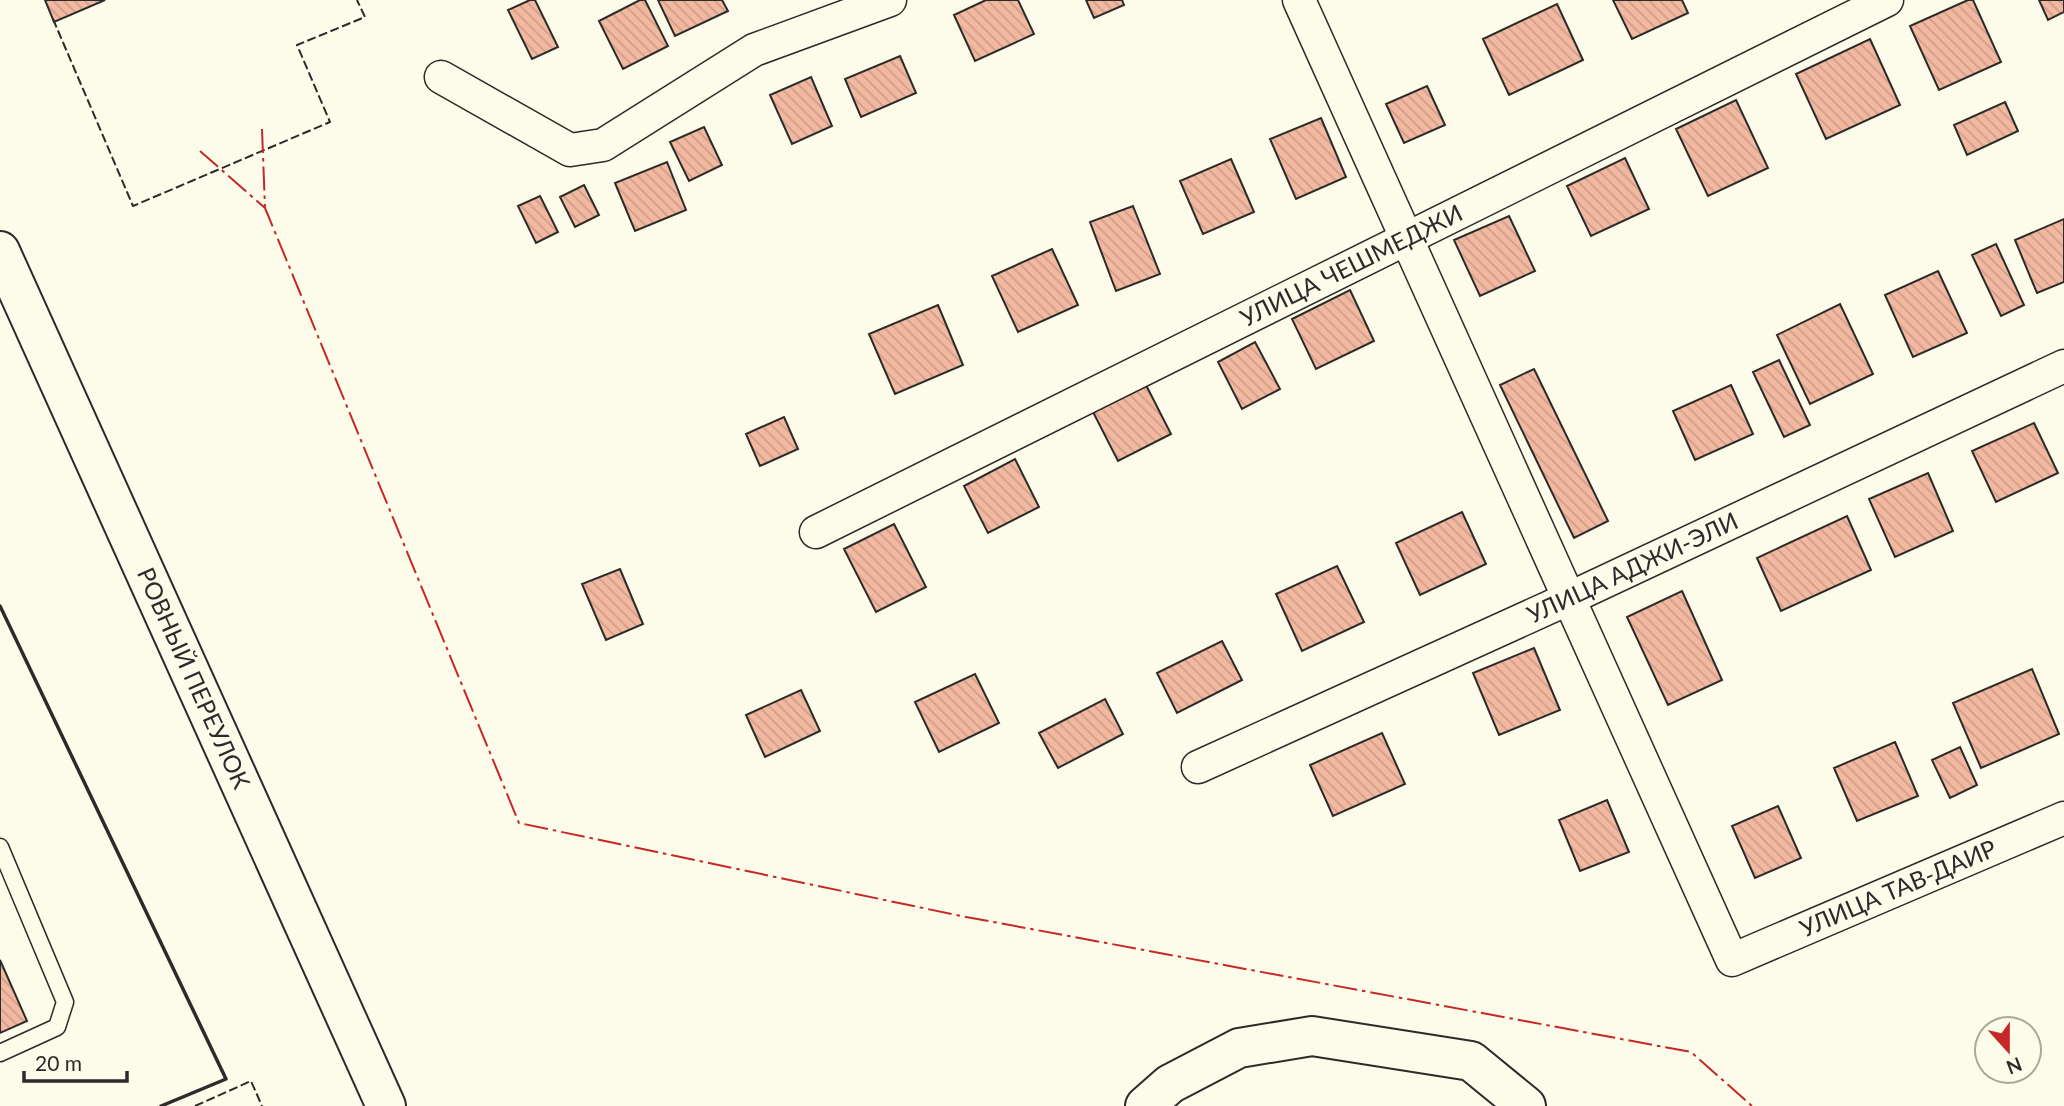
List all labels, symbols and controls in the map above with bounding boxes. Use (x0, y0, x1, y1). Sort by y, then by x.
street label: УЛИЦА ЧЕШМЕДЖИ (1235, 197, 1467, 332)
street label: УЛИЦА АДЖИ-ЭЛИ (1522, 505, 1742, 629)
street label: РОВНЫЙ ПЕРЕУЛОК (132, 563, 257, 793)
street label: УЛИЦА ТАВ-ДАИР (1795, 833, 2000, 942)
north arrow (1973, 1015, 2043, 1085)
scale bar (24, 1040, 128, 1084)
text: 20 m (35, 1050, 82, 1075)
text: N (2003, 1053, 2025, 1080)

